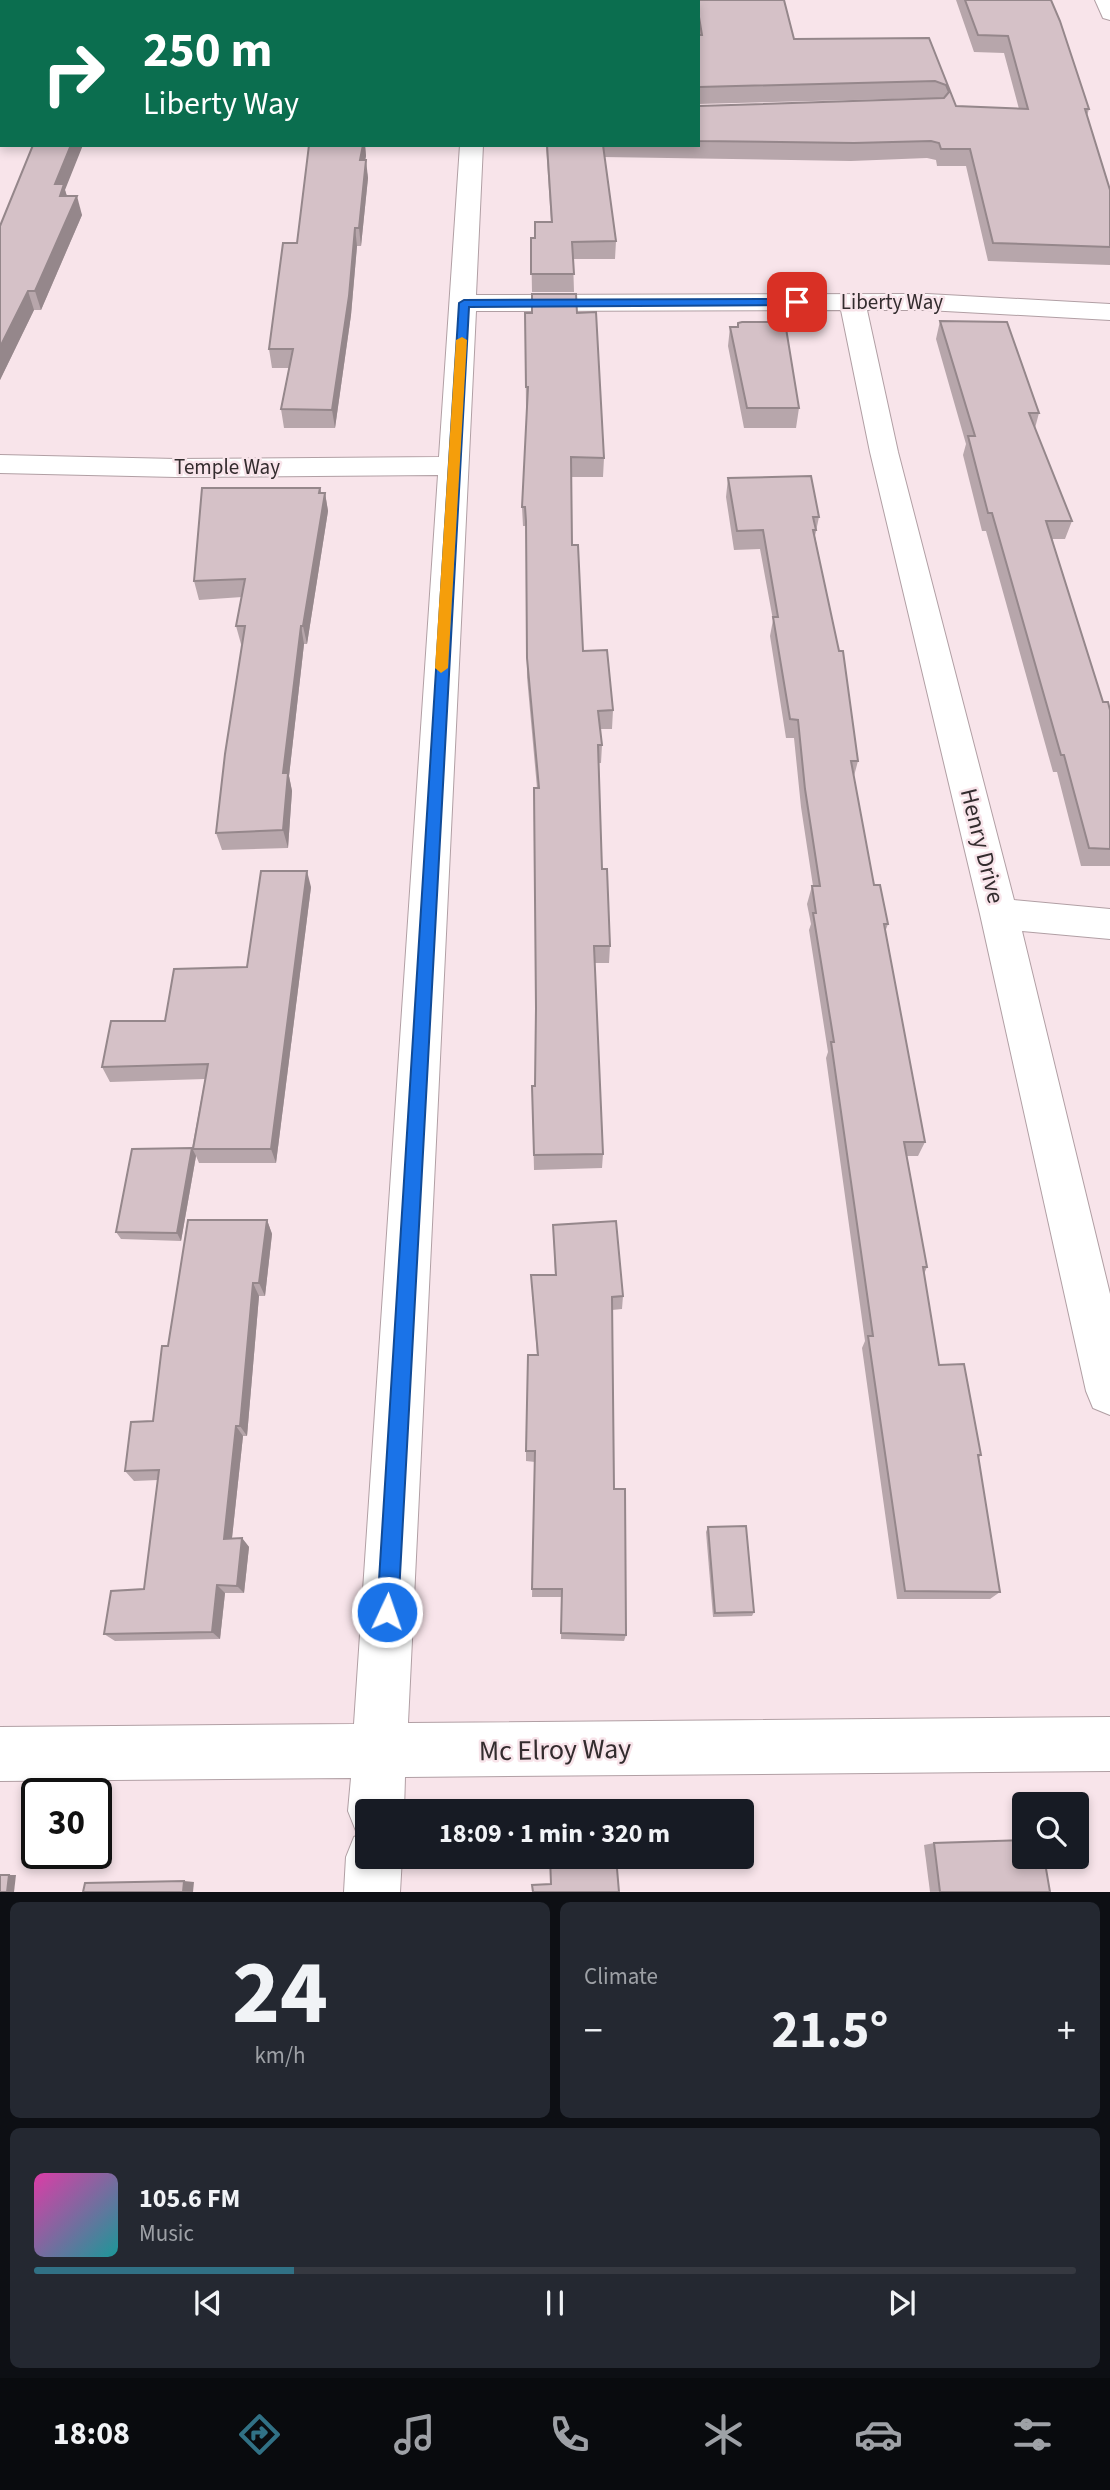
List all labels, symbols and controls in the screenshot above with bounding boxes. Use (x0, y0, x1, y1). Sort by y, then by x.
text: 250 m (143, 16, 272, 86)
icon: right (28, 28, 119, 119)
text: Liberty Way (143, 81, 299, 127)
pin (767, 272, 827, 332)
icon: arrive (778, 283, 816, 321)
street label: Liberty Way (841, 287, 943, 317)
street label: Temple Way (174, 452, 280, 482)
street label: Henry Drive (951, 785, 1013, 907)
position arrow (350, 1575, 424, 1649)
street label: Mc Elroy Way (478, 1729, 632, 1771)
speed limit sign: 30 (21, 1778, 112, 1869)
map controls (1012, 1792, 1089, 1869)
button: search (1012, 1792, 1089, 1869)
text: 18:09 · 1 min · 320 m (439, 1815, 670, 1852)
text: 24 (232, 1929, 328, 2058)
text: Climate (584, 1960, 658, 1993)
text: 21.5° (772, 1994, 888, 2068)
text: − (584, 2004, 603, 2058)
text: + (1057, 2004, 1076, 2058)
text: km/h (254, 2039, 306, 2072)
text: 105.6 FM (139, 2180, 240, 2217)
text: Music (139, 2217, 194, 2250)
icon: previous (189, 2284, 227, 2322)
icon: pause (536, 2284, 574, 2322)
icon: next (883, 2284, 921, 2322)
icon: directions (235, 2410, 284, 2459)
icon: music (390, 2410, 439, 2459)
icon: phone (545, 2410, 594, 2459)
icon: climate (699, 2410, 748, 2459)
icon: car (854, 2410, 903, 2459)
icon: filters (1008, 2410, 1057, 2459)
text: 18:08 (53, 2411, 130, 2457)

